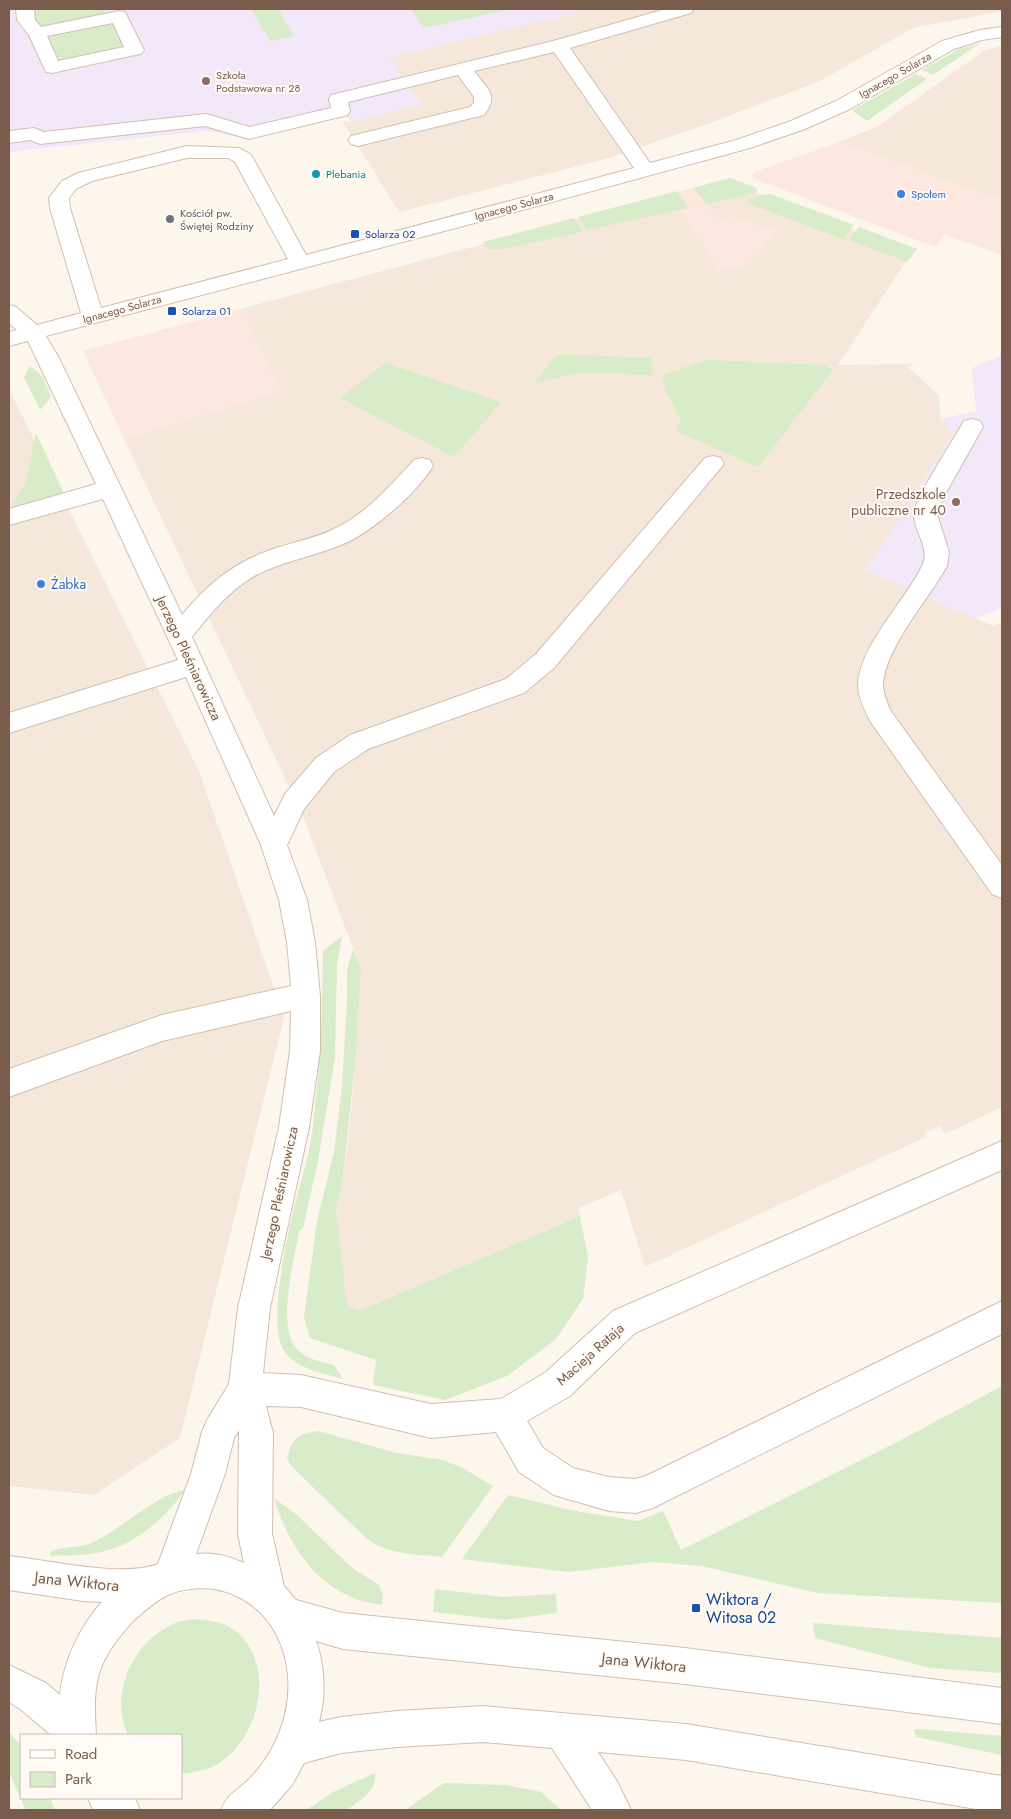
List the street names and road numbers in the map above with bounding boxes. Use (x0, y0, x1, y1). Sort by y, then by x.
street label: Ignacego Solarza (856, 48, 934, 102)
street label: Ignacego Solarza (473, 188, 555, 224)
street label: Ignacego Solarza (81, 291, 163, 327)
street label: Jerzego Pleśniarowicza (150, 591, 227, 724)
street label: Jerzego Pleśniarowicza (255, 1125, 303, 1263)
street label: Macieja Rataja (552, 1318, 628, 1390)
street label: Jana Wiktora (31, 1565, 121, 1597)
street label: Jana Wiktora (598, 1646, 688, 1678)

